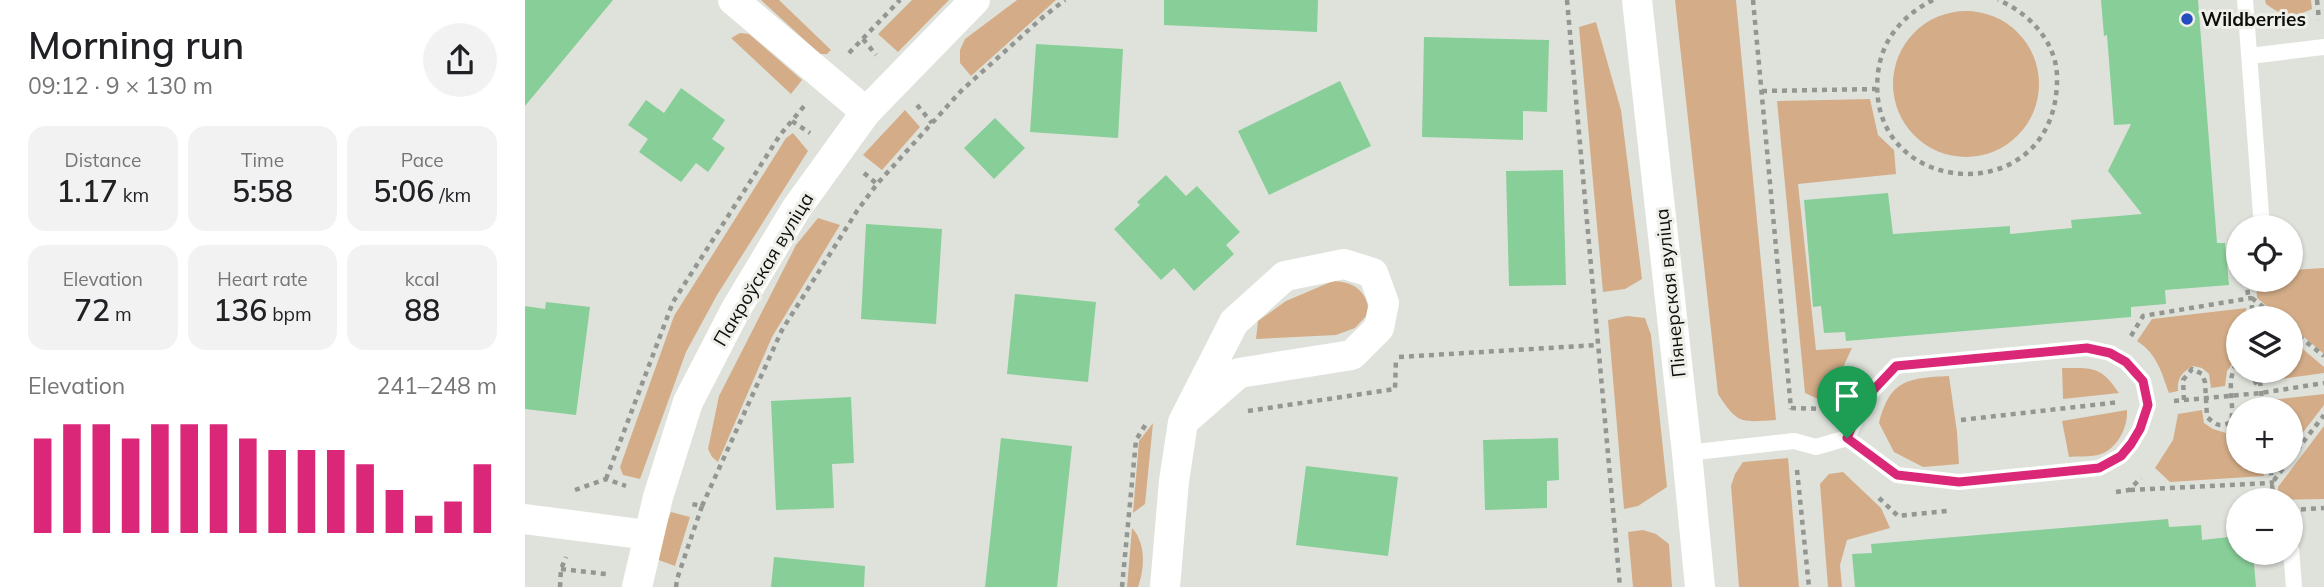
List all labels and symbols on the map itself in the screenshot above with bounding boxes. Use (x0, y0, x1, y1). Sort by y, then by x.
place label: Wildberries (2201, 7, 2306, 31)
marker: Wildberries (2179, 11, 2195, 27)
street label: Пакроўская вуліца (708, 188, 818, 350)
street label: Піянерская вуліца (1649, 208, 1691, 378)
pin (1817, 366, 1877, 438)

